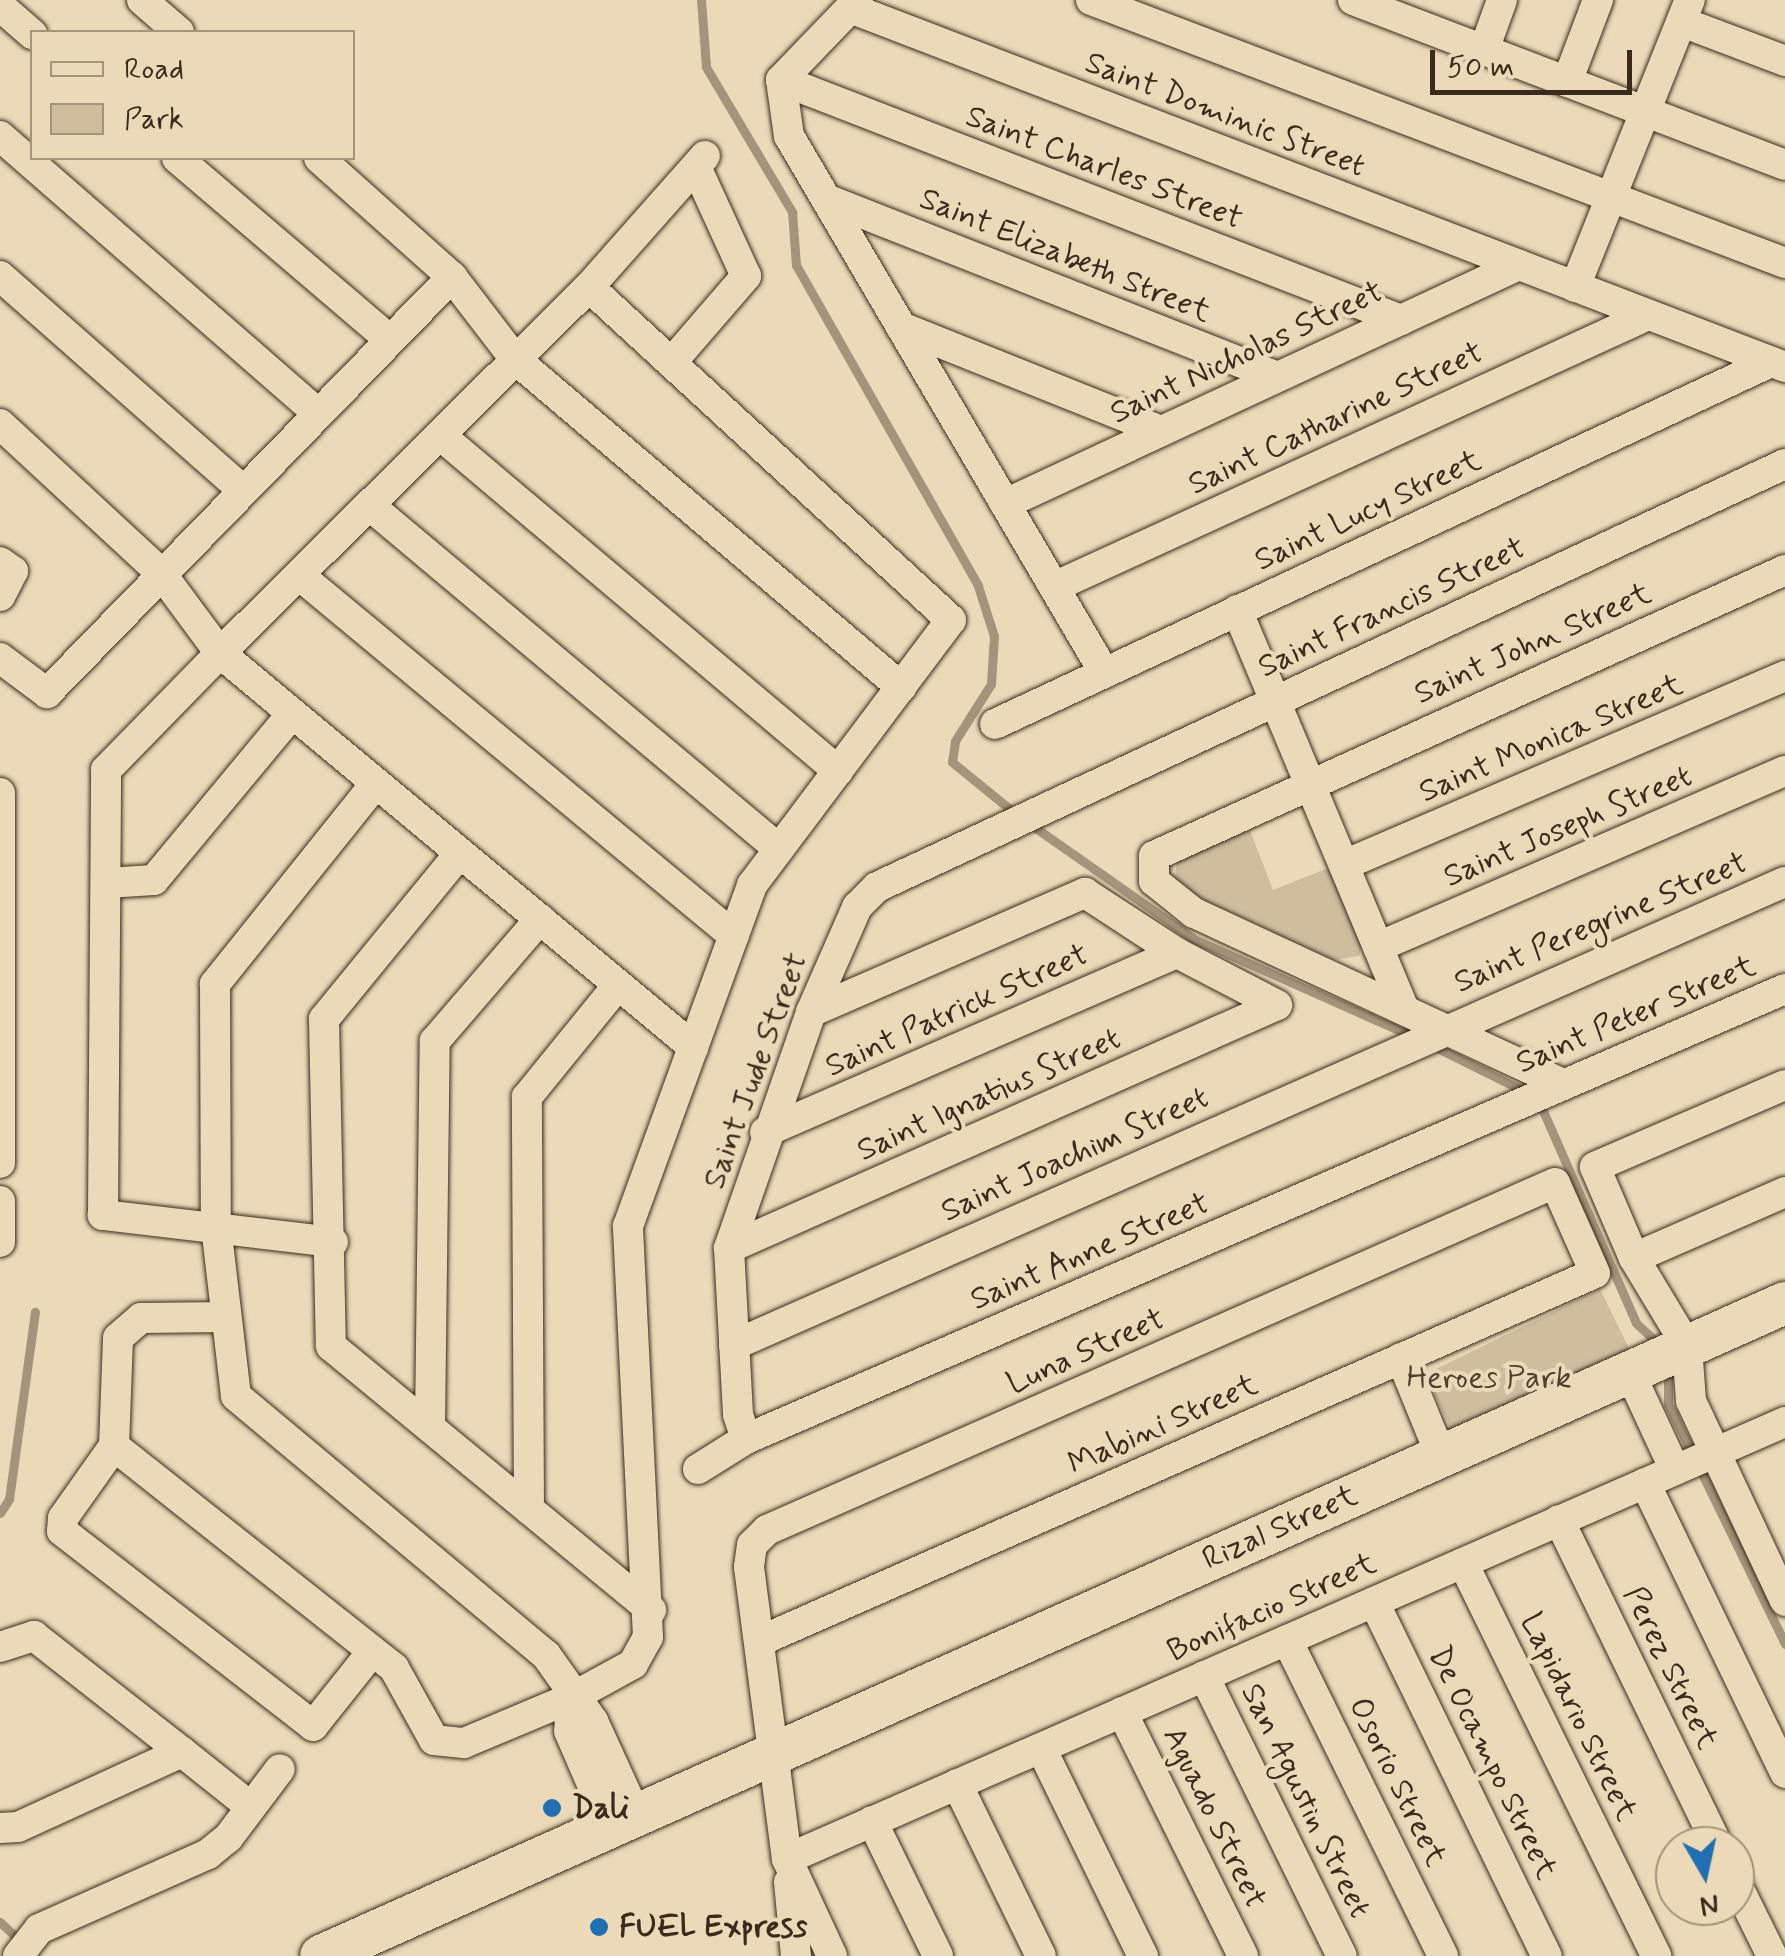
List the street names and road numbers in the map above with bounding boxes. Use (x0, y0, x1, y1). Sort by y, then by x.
street label: Saint Dominic Street (1077, 43, 1373, 187)
street label: Saint Charles Street (961, 98, 1247, 238)
street label: Saint Elizabeth Street (914, 180, 1216, 332)
street label: Saint Nicholas Street (1105, 273, 1389, 433)
street label: Saint Catharine Street (1183, 334, 1489, 504)
street label: Saint Lucy Street (1249, 442, 1487, 580)
street label: Saint Francis Street (1253, 530, 1531, 686)
street label: Saint John Street (1409, 575, 1657, 713)
street label: Saint Monica Street (1414, 666, 1688, 812)
street label: Saint Joseph Street (1436, 756, 1700, 898)
street label: Saint Peregrine Street (1449, 844, 1753, 1002)
street label: Saint Patrick Street (820, 936, 1094, 1086)
street label: Saint Peter Street (1511, 947, 1761, 1083)
street label: Saint Jude Street (696, 948, 816, 1194)
street label: Saint Ignatius Street (846, 1017, 1132, 1173)
street label: Saint Joachim Street (933, 1078, 1217, 1232)
street label: Saint Anne Street (966, 1185, 1214, 1319)
street label: Luna Street (1002, 1301, 1170, 1403)
street label: Mabini Street (1062, 1366, 1264, 1484)
street label: Rizal Street (1197, 1477, 1363, 1579)
street label: Bonifacio Street (1162, 1545, 1382, 1671)
street label: Perez Street (1614, 1580, 1726, 1756)
street label: Lapidario Street (1511, 1607, 1645, 1827)
street label: De Ocampo Street (1420, 1642, 1564, 1884)
street label: San Agustin Street (1232, 1679, 1378, 1923)
street label: Osorio Street (1340, 1691, 1454, 1873)
street label: Aguado Street (1154, 1722, 1274, 1914)

